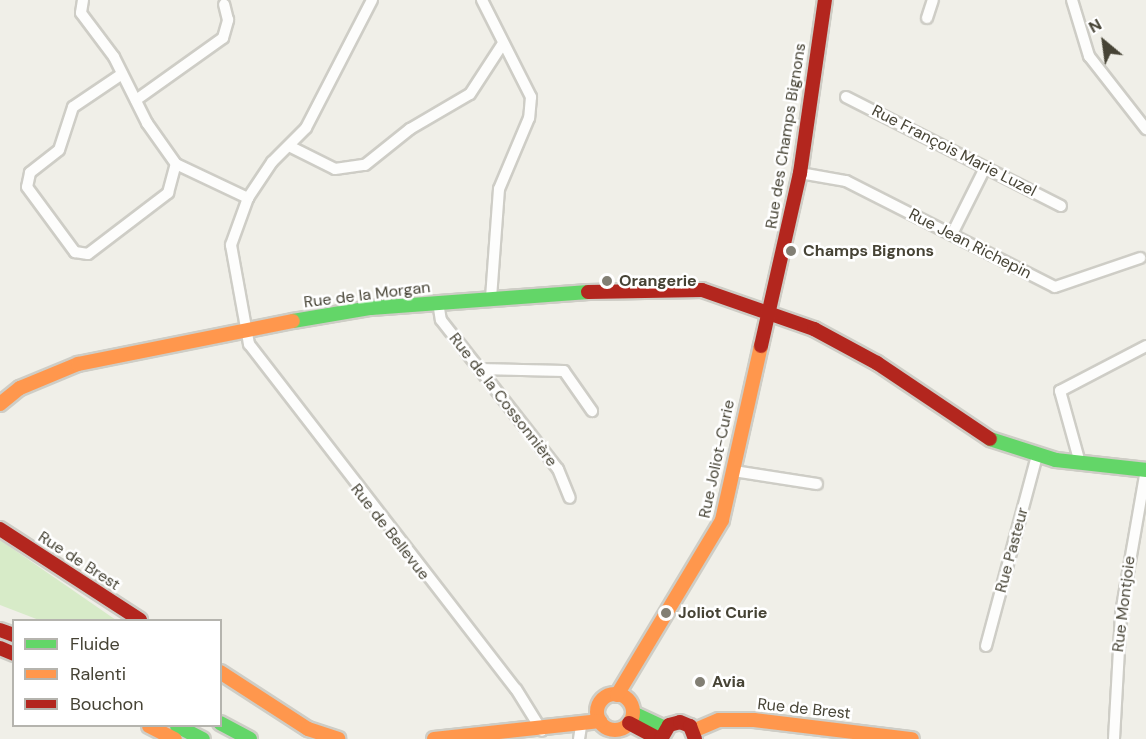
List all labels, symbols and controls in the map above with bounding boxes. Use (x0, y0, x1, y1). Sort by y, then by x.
north arrow (1074, 12, 1134, 72)
text: N (1085, 14, 1105, 38)
street label: Rue des Champs Bignons (762, 42, 810, 230)
street label: Rue François Marie Luzel (869, 101, 1039, 201)
street label: Rue Jean Richepin (905, 205, 1035, 283)
place label: Champs Bignons (803, 241, 934, 261)
marker: Champs Bignons (784, 244, 798, 258)
place label: Orangerie (619, 271, 697, 291)
marker: Orangerie (600, 274, 614, 288)
street label: Rue de la Morgan (303, 278, 431, 312)
street label: Rue de la Cossonnière (445, 329, 561, 471)
street label: Rue Joliot-Curie (695, 398, 739, 520)
street label: Rue de Bellevue (347, 480, 433, 584)
street label: Rue Pasteur (991, 505, 1033, 595)
street label: Rue de Brest (34, 527, 124, 595)
street label: Rue Montjoie (1109, 555, 1139, 653)
place label: Joliot Curie (678, 603, 767, 623)
marker: Joliot Curie (659, 606, 673, 620)
legend (12, 619, 222, 727)
text: Fluide (70, 632, 120, 656)
text: Ralenti (70, 662, 126, 686)
place label: Avia (712, 672, 745, 692)
marker: Avia (693, 675, 707, 689)
text: Bouchon (70, 692, 144, 716)
street label: Rue de Brest (756, 695, 852, 723)

